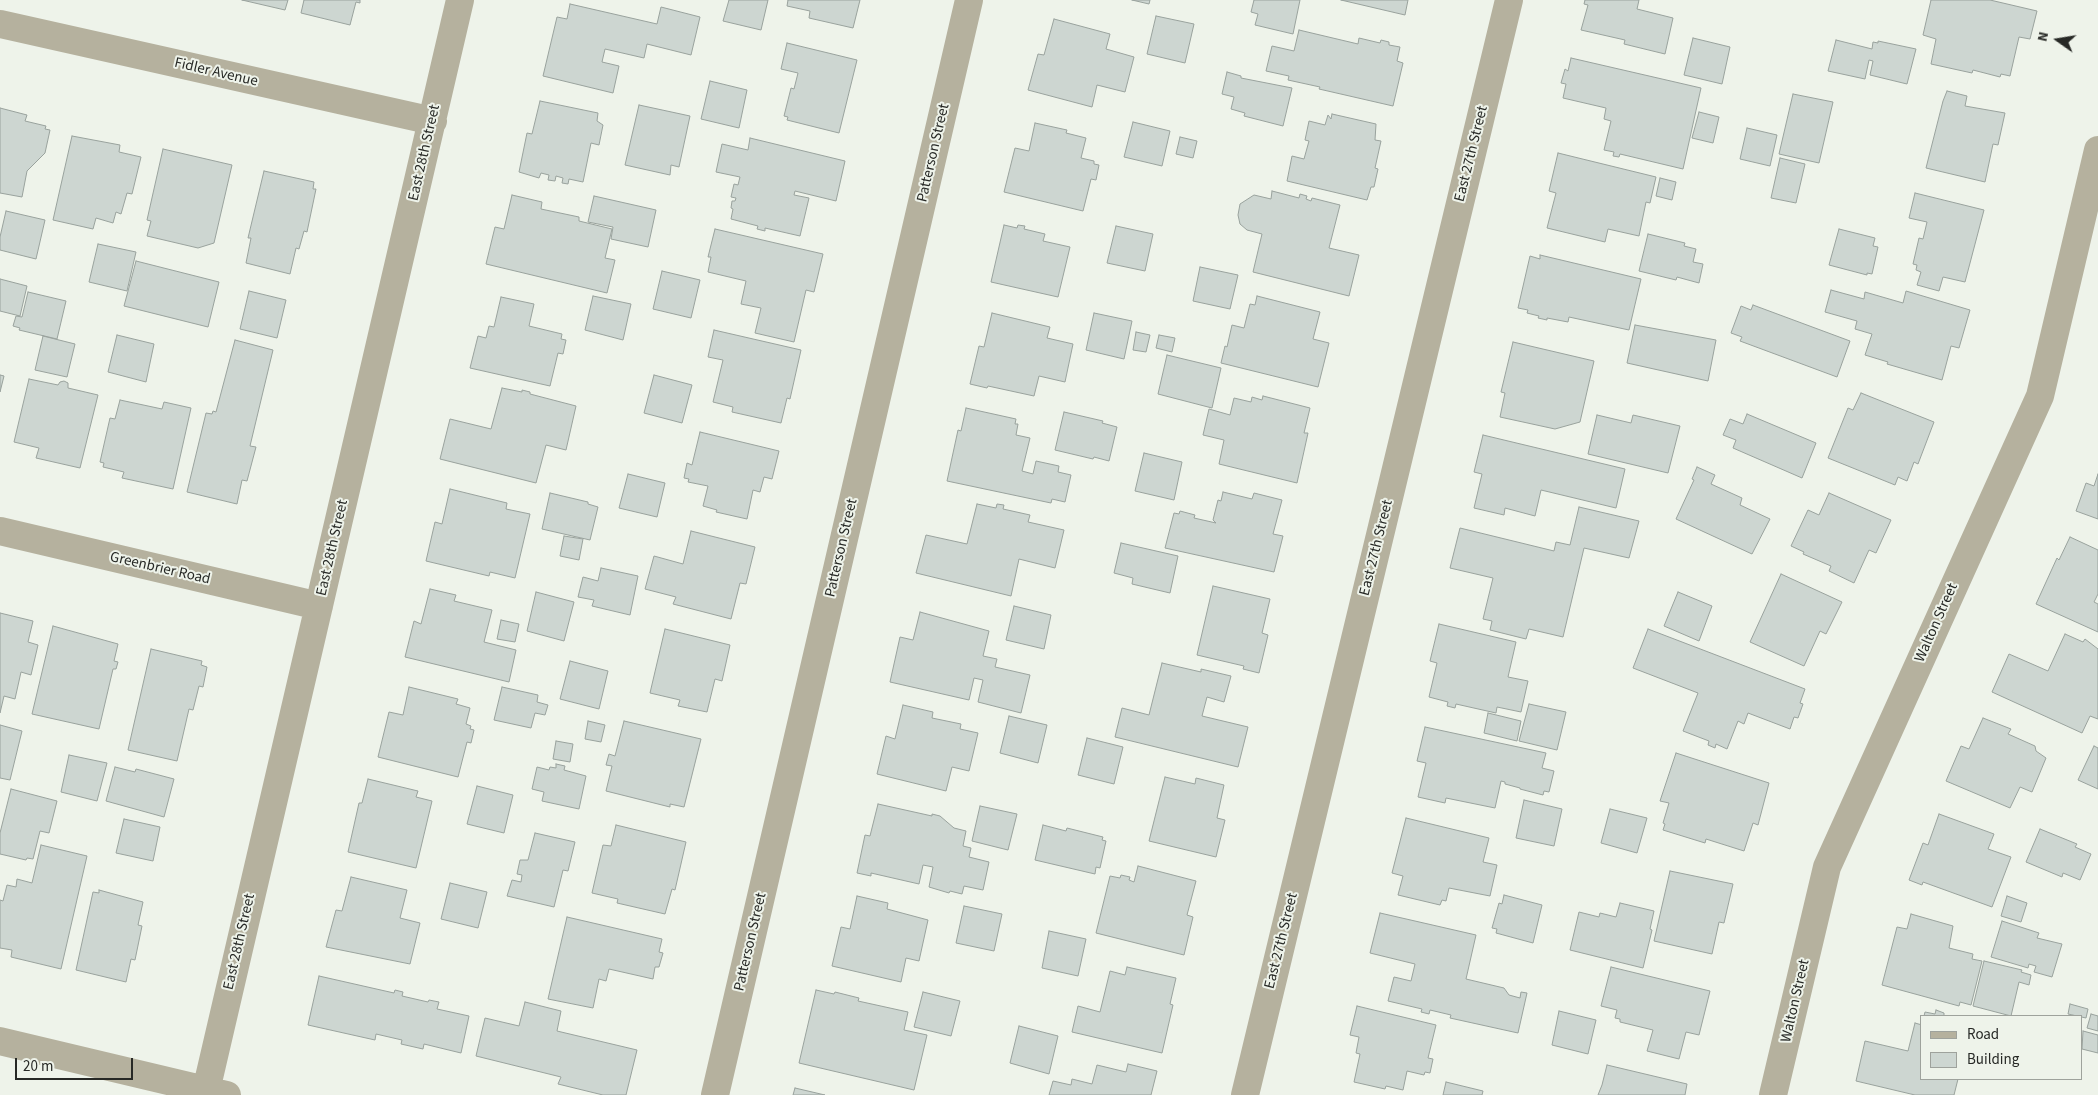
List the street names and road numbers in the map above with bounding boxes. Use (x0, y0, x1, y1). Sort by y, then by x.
street label: Fidler Avenue (173, 55, 259, 91)
street label: Patterson Street (914, 102, 954, 204)
street label: East 28th Street (405, 103, 445, 203)
street label: East 27th Street (1451, 104, 1493, 204)
street label: Patterson Street (822, 497, 862, 599)
street label: East 28th Street (313, 498, 353, 598)
street label: East 27th Street (1356, 498, 1398, 598)
street label: Greenbrier Road (108, 549, 212, 589)
street label: Walton Street (1912, 581, 1962, 665)
street label: Patterson Street (731, 891, 771, 993)
street label: East 27th Street (1261, 891, 1303, 991)
street label: East 28th Street (220, 892, 260, 992)
street label: Walton Street (1778, 958, 1814, 1044)

